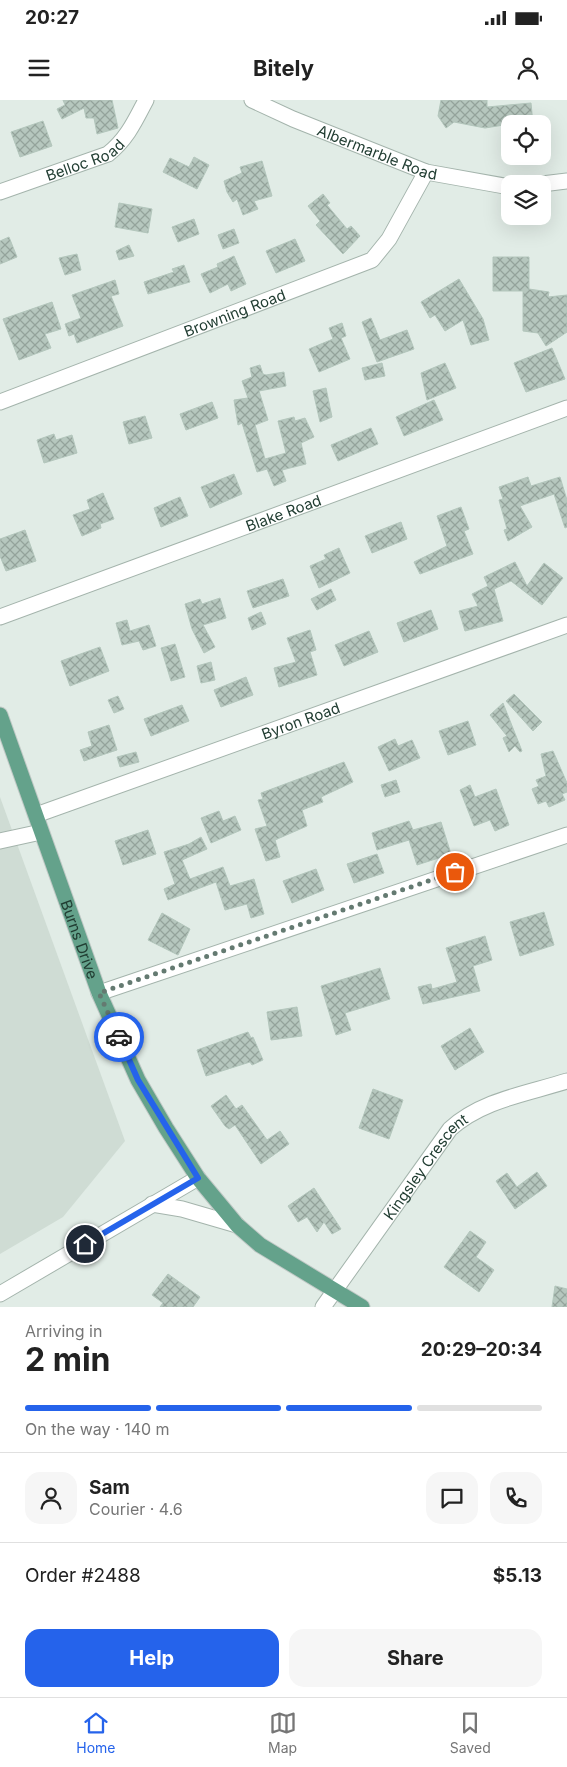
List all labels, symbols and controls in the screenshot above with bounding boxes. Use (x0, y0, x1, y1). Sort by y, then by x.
text: 20:27 (25, 6, 79, 29)
icon: menu (25, 54, 53, 82)
icon: person (514, 54, 542, 82)
text: Bitely (253, 55, 314, 81)
map controls (501, 115, 551, 225)
button: locate (501, 115, 551, 165)
street label: Albermarble Road (315, 120, 439, 183)
street label: Belloc Road (43, 135, 128, 185)
button: layers (501, 175, 551, 225)
street label: Browning Road (181, 284, 288, 340)
street label: Blake Road (243, 490, 324, 535)
street label: Byron Road (259, 698, 342, 743)
pin (434, 851, 476, 893)
icon: bag (441, 858, 469, 886)
street label: Burns Drive (57, 897, 103, 981)
courier (94, 1012, 144, 1062)
icon: car (105, 1023, 133, 1051)
street label: Kingsley Crescent (379, 1109, 471, 1223)
pin (64, 1223, 106, 1265)
icon: home (71, 1230, 99, 1258)
text: Arriving in (25, 1321, 102, 1341)
text: 20:29–20:34 (421, 1338, 542, 1361)
text: 2 min (25, 1340, 111, 1379)
text: On the way · 140 m (25, 1419, 170, 1439)
button: person (25, 1472, 77, 1524)
button: chat (426, 1472, 478, 1524)
button: phone (490, 1472, 542, 1524)
text: Sam (89, 1476, 130, 1499)
text: Courier · 4.6 (89, 1499, 183, 1519)
text: Order #2488 (25, 1564, 141, 1587)
text: $5.13 (493, 1564, 542, 1587)
button: Help (25, 1629, 279, 1687)
button: Share (289, 1629, 542, 1687)
tab: Home (76, 1709, 116, 1756)
tab: Map (268, 1709, 297, 1756)
tab: Saved (450, 1709, 491, 1756)

